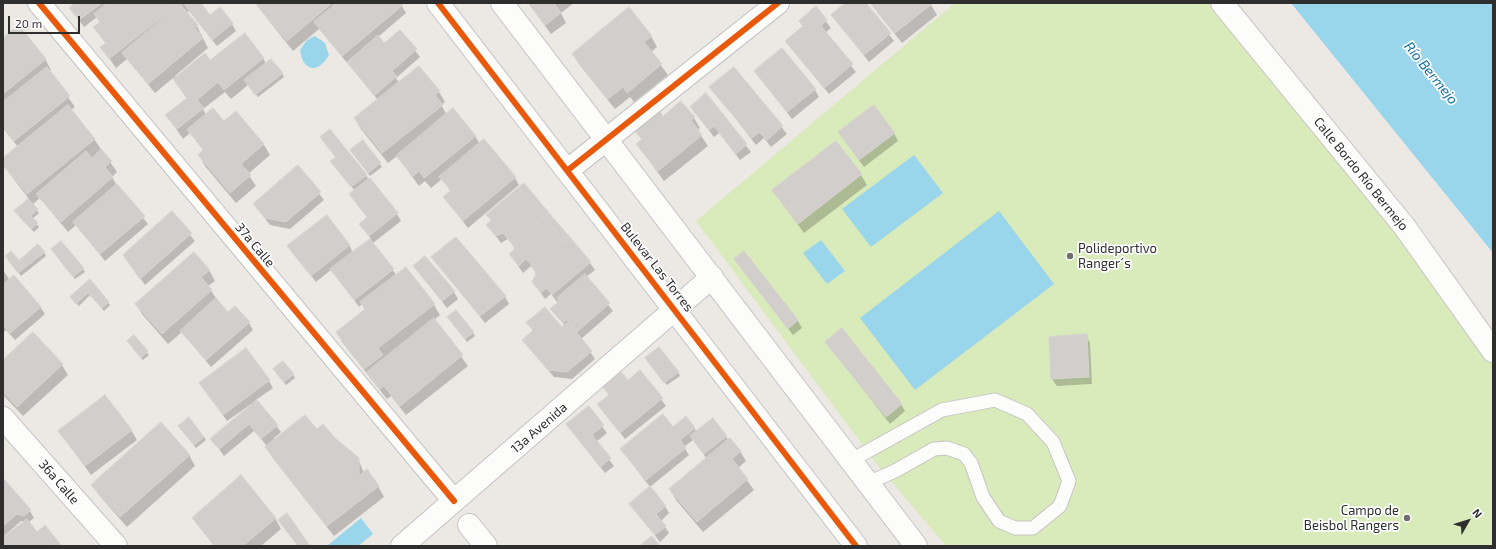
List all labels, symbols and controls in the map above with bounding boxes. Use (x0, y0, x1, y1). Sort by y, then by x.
scale bar (10, 8, 82, 34)
text: 20 m (15, 16, 42, 30)
water label: Río Bermejo (1401, 38, 1461, 108)
street label: Calle Bordo Río Bermejo (1311, 114, 1411, 234)
street label: Bulevar Las Torres (617, 219, 697, 315)
street label: 37a Calle (232, 220, 278, 270)
place label: Polideportivo Ranger´s (1078, 241, 1157, 272)
marker: Polideportivo Ranger´s (1065, 251, 1075, 261)
street label: 13a Avenida (508, 399, 570, 457)
street label: 36a Calle (35, 457, 83, 507)
north arrow (1448, 501, 1488, 541)
place label: Campo de Beisbol Rangers (1304, 503, 1399, 534)
text: N (1470, 506, 1485, 520)
marker: Campo de Beisbol Rangers (1402, 513, 1412, 523)

